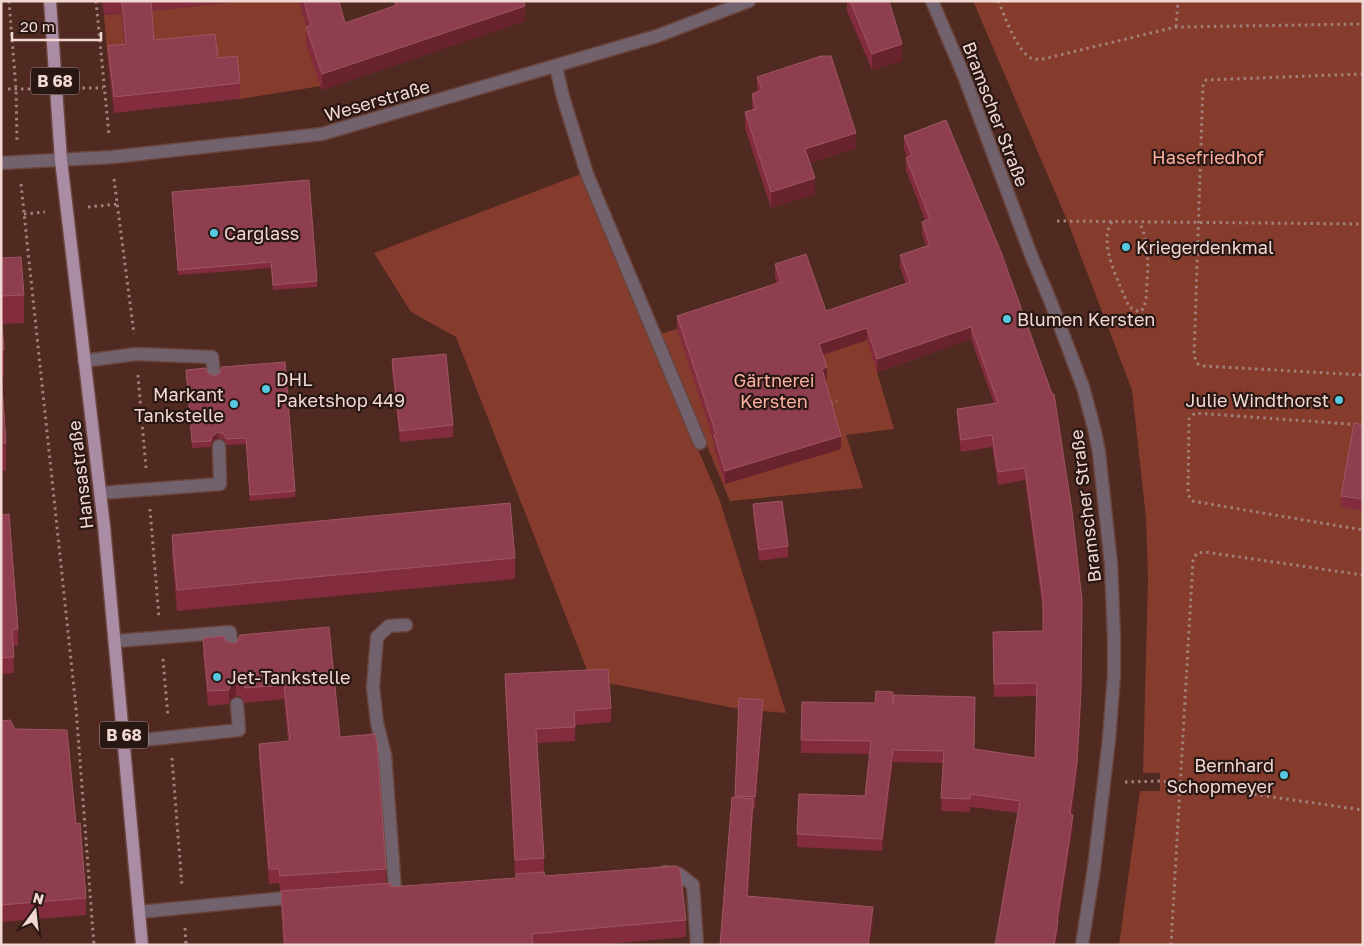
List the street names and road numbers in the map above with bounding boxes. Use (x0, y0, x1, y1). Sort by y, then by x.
street label: Bramscher Straße (958, 38, 1034, 190)
road number: B 68 (31, 68, 79, 94)
street label: Weserstraße (322, 74, 432, 126)
street label: Hansastraße (62, 419, 98, 531)
street label: Bramscher Straße (1065, 428, 1105, 584)
road number: B 68 (100, 722, 148, 748)

